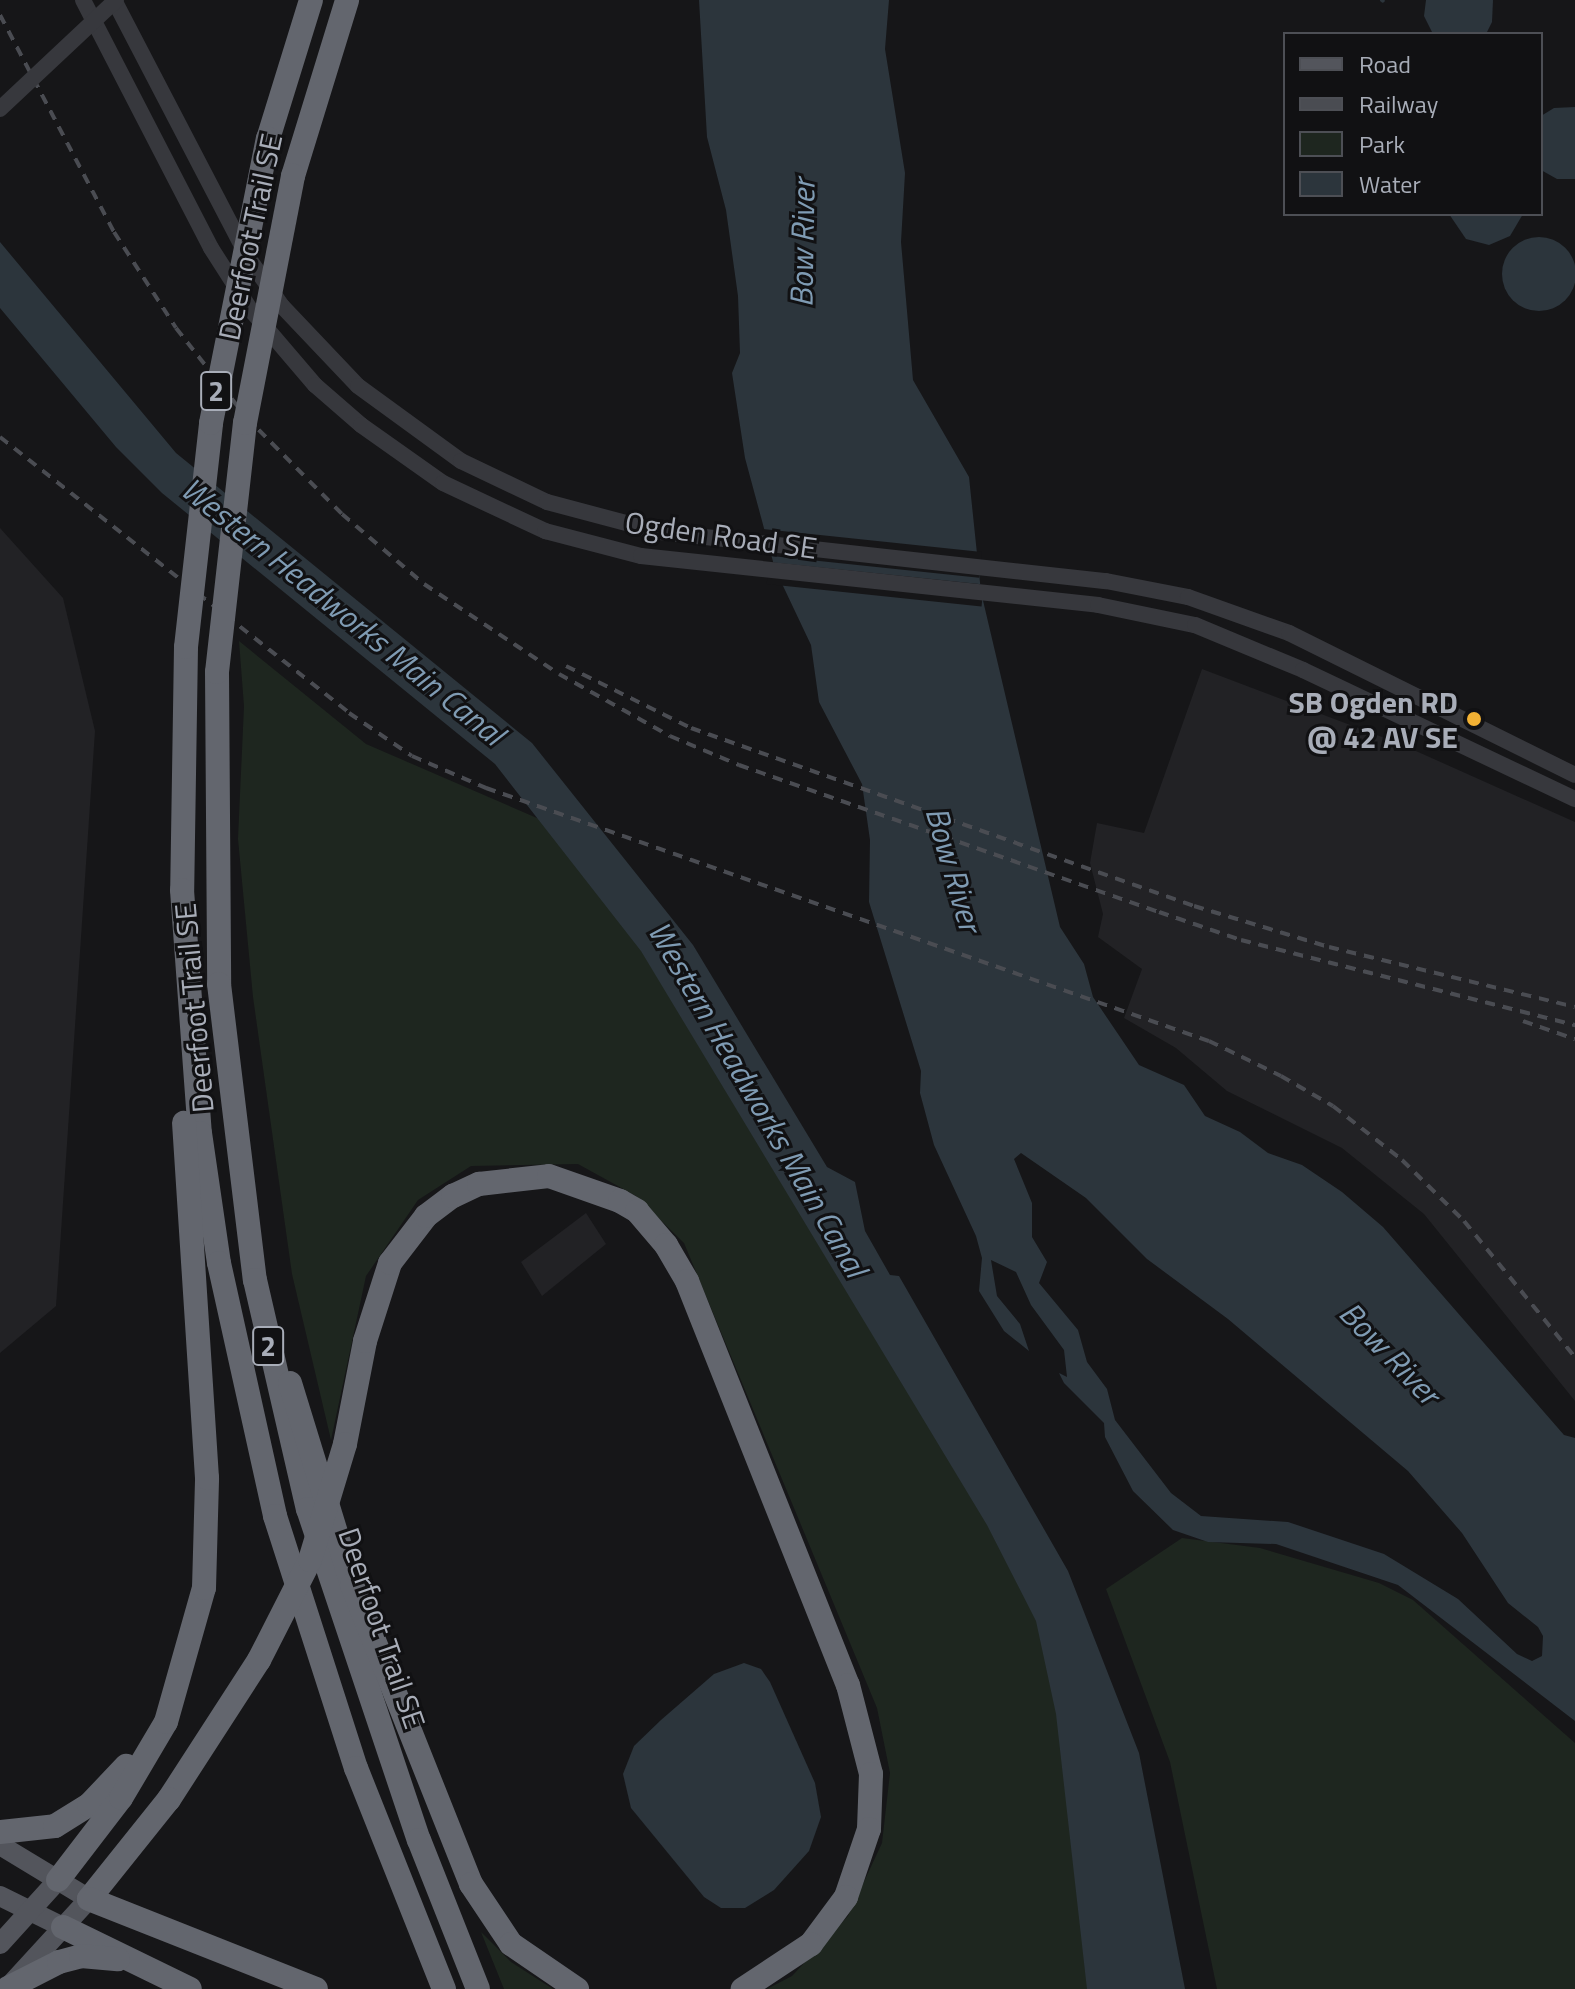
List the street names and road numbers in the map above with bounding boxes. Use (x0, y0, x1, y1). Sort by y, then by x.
street label: Deerfoot Trail SE (211, 131, 289, 343)
road number: 2 (200, 367, 232, 415)
street label: Ogden Road SE (623, 504, 819, 566)
street label: Deerfoot Trail SE (167, 902, 221, 1114)
road number: 2 (252, 1322, 284, 1370)
street label: Deerfoot Trail SE (331, 1523, 433, 1733)

